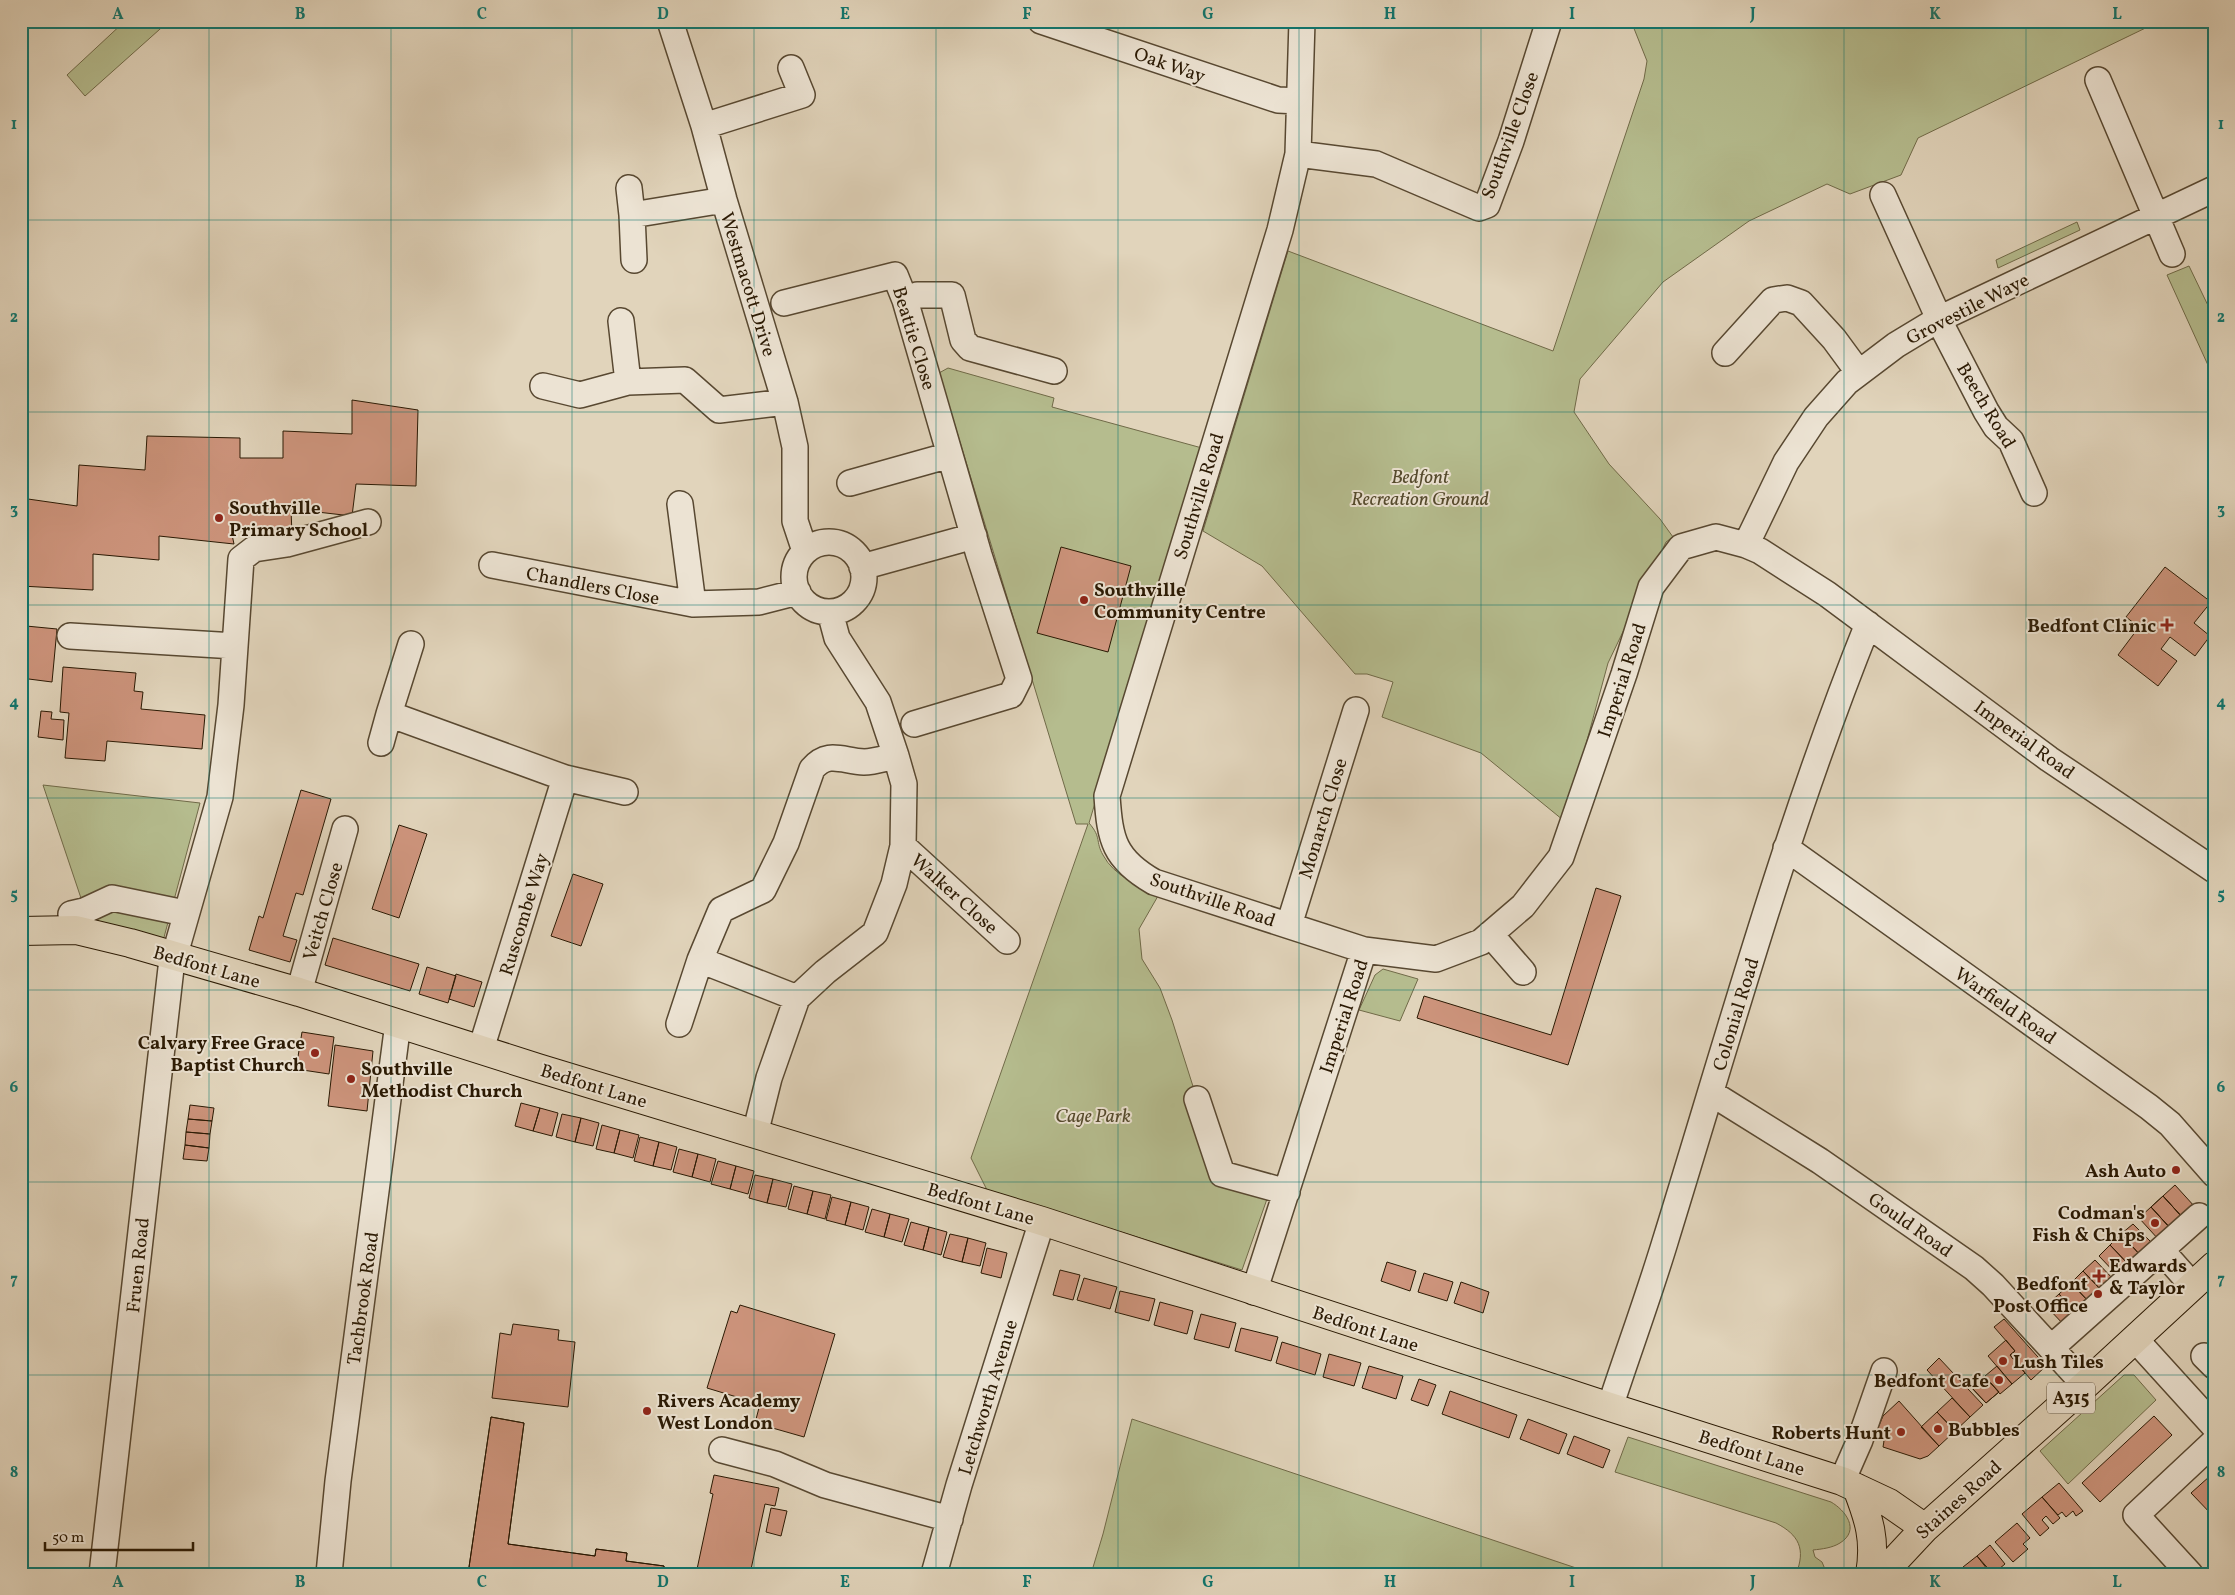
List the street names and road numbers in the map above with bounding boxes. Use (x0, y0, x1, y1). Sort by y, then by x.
street label: Oak Way (1130, 42, 1208, 90)
street label: Southville Close (1476, 68, 1546, 203)
street label: Westmacott Drive (713, 209, 781, 360)
street label: Grovestile Waye (1902, 268, 2034, 352)
street label: Beattie Close (885, 284, 941, 394)
street label: Beech Road (1949, 358, 2021, 454)
street label: Southville Road (1168, 430, 1232, 563)
street label: Chandlers Close (524, 561, 661, 613)
street label: Imperial Road (1592, 620, 1654, 741)
street label: Imperial Road (1968, 695, 2080, 786)
street label: Monarch Close (1293, 755, 1355, 882)
street label: Walker Close (904, 848, 1003, 941)
street label: Ruscombe Way (494, 850, 556, 979)
street label: Veitch Close (298, 859, 350, 964)
street label: Southville Road (1146, 867, 1279, 935)
street label: Bedfont Lane (150, 940, 263, 996)
street label: Colonial Road (1707, 955, 1766, 1074)
street label: Imperial Road (1314, 956, 1376, 1077)
street label: Warfield Road (1949, 962, 2061, 1051)
street label: Bedfont Lane (537, 1058, 650, 1115)
street label: Bedfont Lane (924, 1177, 1037, 1233)
street label: Gould Road (1862, 1187, 1957, 1264)
street label: Fruen Road (121, 1216, 157, 1314)
street label: Tachbrook Road (342, 1230, 386, 1367)
street label: Bedfont Lane (1309, 1300, 1422, 1359)
street label: Letchworth Avenue (953, 1317, 1025, 1478)
road number: A315 (2047, 1382, 2095, 1414)
street label: Bedfont Lane (1695, 1424, 1808, 1483)
street label: Staines Road (1911, 1455, 2008, 1546)

